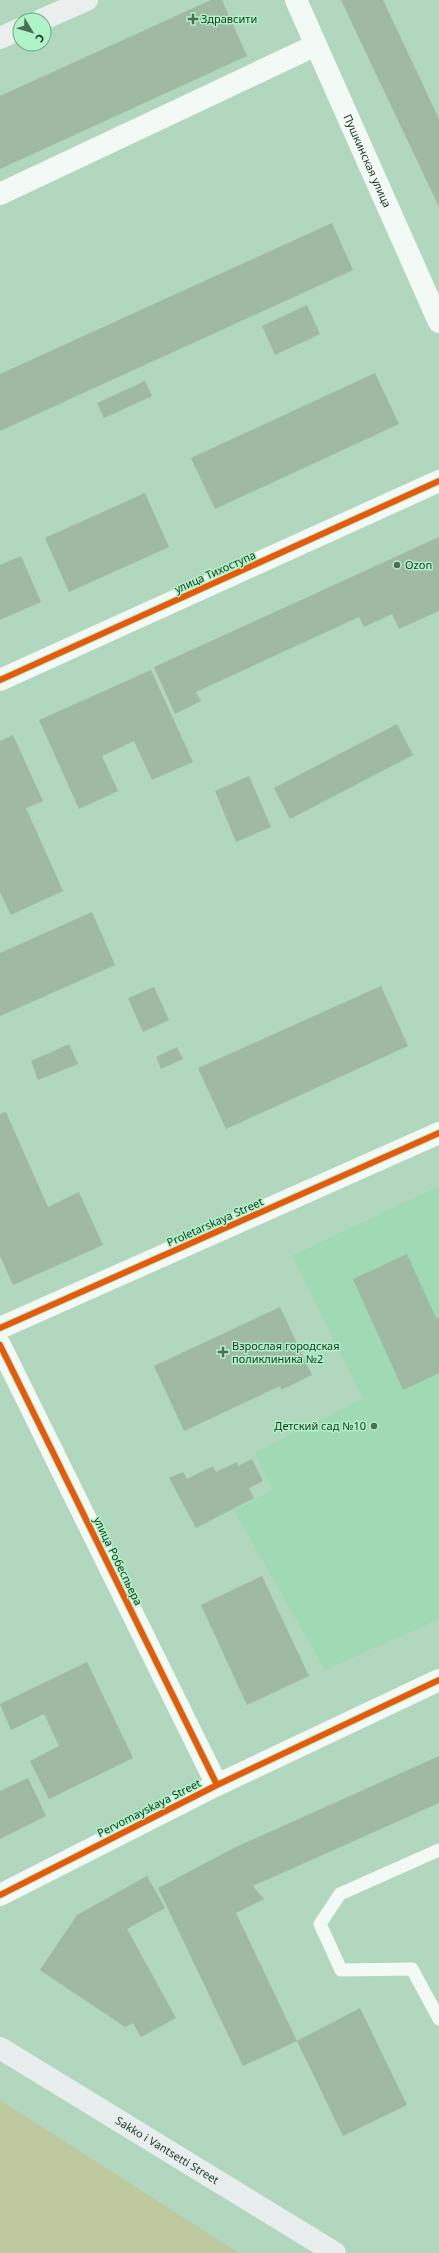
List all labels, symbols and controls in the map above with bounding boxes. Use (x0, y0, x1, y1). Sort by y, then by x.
place label: Здравсити (201, 11, 257, 26)
north arrow (12, 12, 52, 52)
marker: Здравсити (188, 14, 198, 24)
text: С (32, 31, 48, 46)
street label: Пушкинская улица (341, 112, 395, 210)
street label: улица Тихоступа (172, 547, 258, 596)
place label: Ozon (405, 557, 432, 572)
marker: Ozon (392, 560, 402, 570)
street label: Proletarskaya Street (164, 1194, 265, 1250)
place label: Взрослая городская поликлиника №2 (232, 1338, 339, 1366)
marker: Взрослая городская поликлиника №2 (217, 1346, 229, 1358)
place label: Детский сад №10 (274, 1418, 366, 1433)
marker: Детский сад №10 (369, 1421, 379, 1431)
street label: улица Робеспьера (91, 1514, 146, 1608)
street label: Pervomayskaya Street (94, 1775, 203, 1840)
street label: Sakko i Vantsetti Street (113, 2113, 222, 2187)

